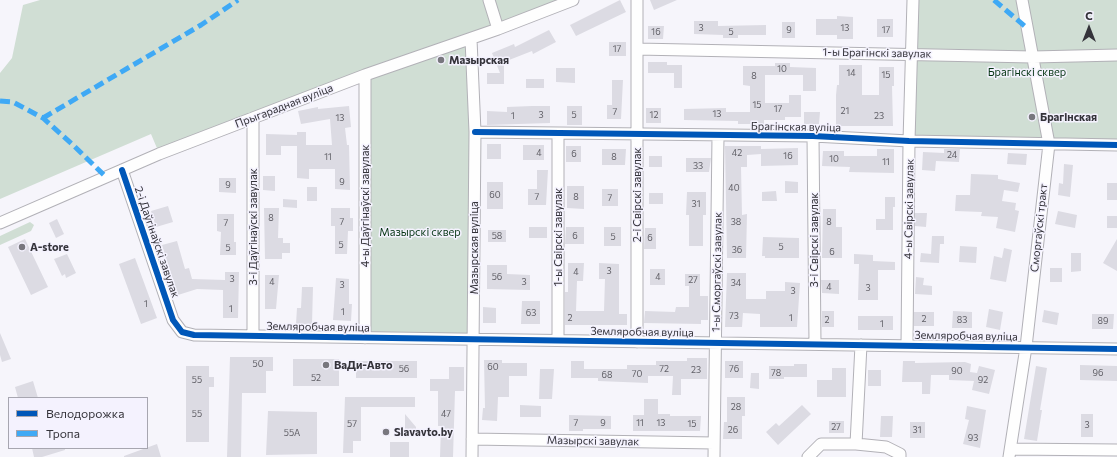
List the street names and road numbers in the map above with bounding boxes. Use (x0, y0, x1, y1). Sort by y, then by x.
street label: 1-ы Брагінскі завулак (823, 45, 931, 61)
street label: Прыгарадная вуліца (233, 81, 335, 131)
street label: Брагінская вуліца (751, 120, 841, 134)
street label: 4-ы Даўгінаўскі завулак (358, 145, 372, 267)
street label: 2-і Свірскі завулак (630, 148, 644, 242)
street label: 4-ы Свірскі завулак (902, 159, 916, 259)
street label: 3-і Даўгінаўскі завулак (246, 168, 260, 286)
street label: Сморгаўскі тракт (1028, 183, 1050, 273)
street label: 2-і Даўгінаўскі завулак (132, 185, 182, 299)
street label: 1-ы Свірскі завулак (551, 188, 565, 286)
street label: 3-і Свірскі завулак (807, 193, 821, 287)
street label: Мазырская вуліца (467, 201, 481, 295)
street label: 1-ы Сморгаўскі завулак (709, 212, 725, 332)
street label: Земляробчая вуліца (266, 319, 370, 335)
street label: Земляробчая вуліца (590, 324, 694, 340)
street label: Земляробчая вуліца (914, 328, 1018, 344)
street label: Мазырскі завулак (547, 434, 639, 448)

